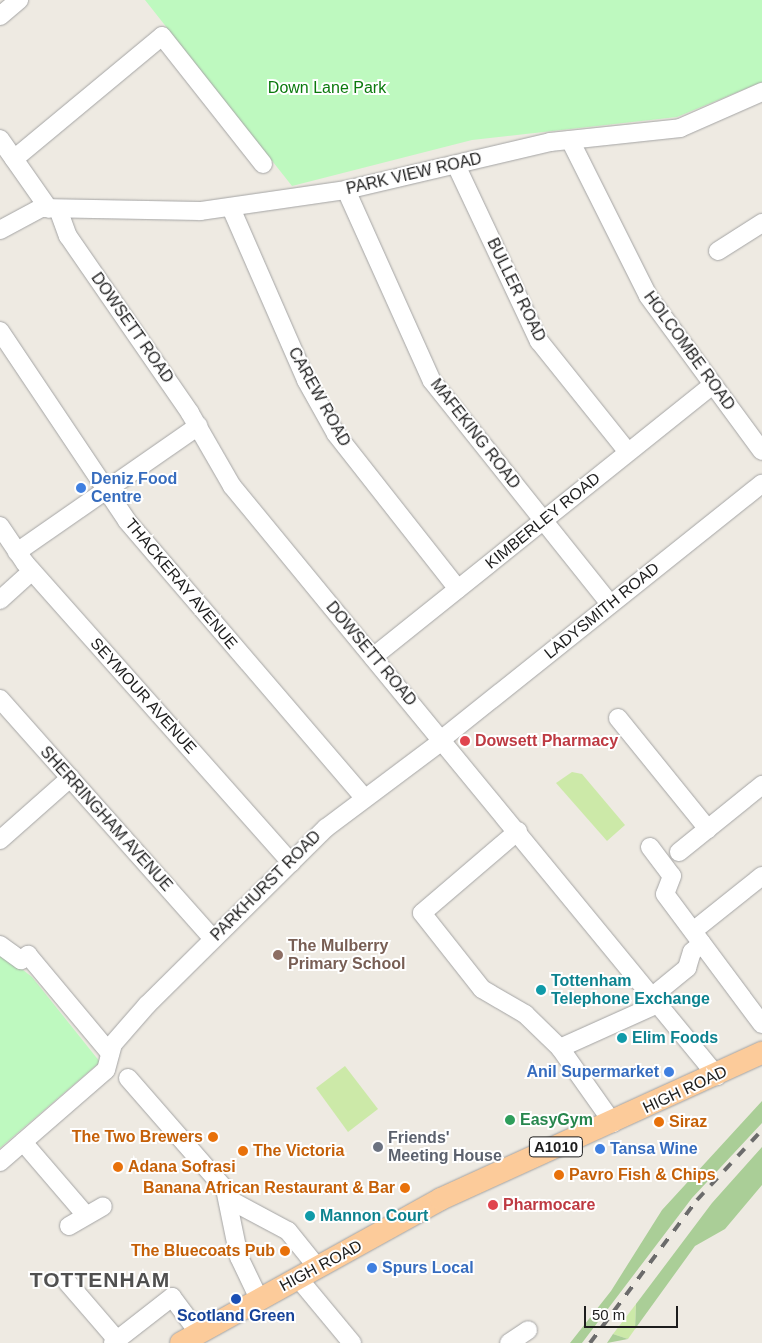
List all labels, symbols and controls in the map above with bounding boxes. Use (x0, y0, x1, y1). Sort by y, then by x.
park label: Down Lane Park (268, 78, 386, 98)
street label: PARK VIEW ROAD (344, 149, 484, 199)
street label: BULLER ROAD (483, 235, 549, 345)
street label: DOWSETT ROAD (87, 269, 177, 387)
street label: HOLCOMBE ROAD (639, 288, 739, 414)
street label: CAREW ROAD (284, 344, 354, 450)
street label: MAFEKING ROAD (426, 375, 524, 493)
place label: Deniz Food Centre (91, 469, 177, 507)
street label: KIMBERLEY ROAD (482, 469, 604, 573)
marker: Deniz Food Centre (75, 482, 87, 494)
street label: THACKERAY AVENUE (120, 514, 242, 654)
street label: LADYSMITH ROAD (541, 559, 663, 663)
street label: DOWSETT ROAD (322, 598, 420, 710)
street label: SEYMOUR AVENUE (86, 634, 200, 758)
place label: Dowsett Pharmacy (475, 731, 618, 751)
marker: Dowsett Pharmacy (459, 735, 471, 747)
street label: SHERRINGHAM AVENUE (36, 742, 176, 896)
street label: PARKHURST ROAD (207, 827, 325, 945)
place label: The Mulberry Primary School (288, 936, 405, 974)
marker: The Mulberry Primary School (272, 949, 284, 961)
place label: Tottenham Telephone Exchange (551, 971, 710, 1009)
marker: Tottenham Telephone Exchange (535, 984, 547, 996)
place label: Elim Foods (632, 1028, 718, 1048)
marker: Elim Foods (616, 1032, 628, 1044)
place label: Anil Supermarket (527, 1062, 659, 1082)
street label: HIGH ROAD (640, 1062, 730, 1118)
marker: Anil Supermarket (663, 1066, 675, 1078)
place label: EasyGym (520, 1110, 593, 1130)
place label: Siraz (669, 1112, 707, 1132)
marker: EasyGym (504, 1114, 516, 1126)
marker: Siraz (653, 1116, 665, 1128)
place label: The Two Brewers (72, 1127, 203, 1147)
place label: Friends' Meeting House (388, 1128, 502, 1166)
marker: The Two Brewers (207, 1131, 219, 1143)
road number: A1010 (528, 1134, 584, 1160)
place label: Tansa Wine (610, 1139, 698, 1159)
place label: The Victoria (253, 1141, 344, 1161)
marker: Friends' Meeting House (372, 1141, 384, 1153)
marker: Tansa Wine (594, 1143, 606, 1155)
marker: The Victoria (237, 1145, 249, 1157)
place label: Adana Sofrasi (128, 1157, 236, 1177)
marker: Adana Sofrasi (112, 1161, 124, 1173)
place label: Pavro Fish & Chips (569, 1165, 716, 1185)
marker: Pavro Fish & Chips (553, 1169, 565, 1181)
place label: Banana African Restaurant & Bar (142, 1178, 395, 1198)
marker: Banana African Restaurant & Bar (399, 1182, 411, 1194)
place label: Pharmocare (503, 1195, 595, 1215)
marker: Pharmocare (487, 1199, 499, 1211)
place label: Mannon Court (320, 1206, 428, 1226)
marker: Mannon Court (304, 1210, 316, 1222)
street label: HIGH ROAD (276, 1236, 366, 1296)
place label: The Bluecoats Pub (131, 1241, 275, 1261)
marker: The Bluecoats Pub (279, 1245, 291, 1257)
place label: Spurs Local (382, 1258, 474, 1278)
marker: Spurs Local (366, 1262, 378, 1274)
district label: TOTTENHAM (29, 1267, 171, 1293)
marker: Scotland Green (230, 1293, 242, 1305)
scale bar (587, 1296, 681, 1328)
place label: Scotland Green (177, 1306, 295, 1326)
text: 50 m (592, 1306, 625, 1323)

